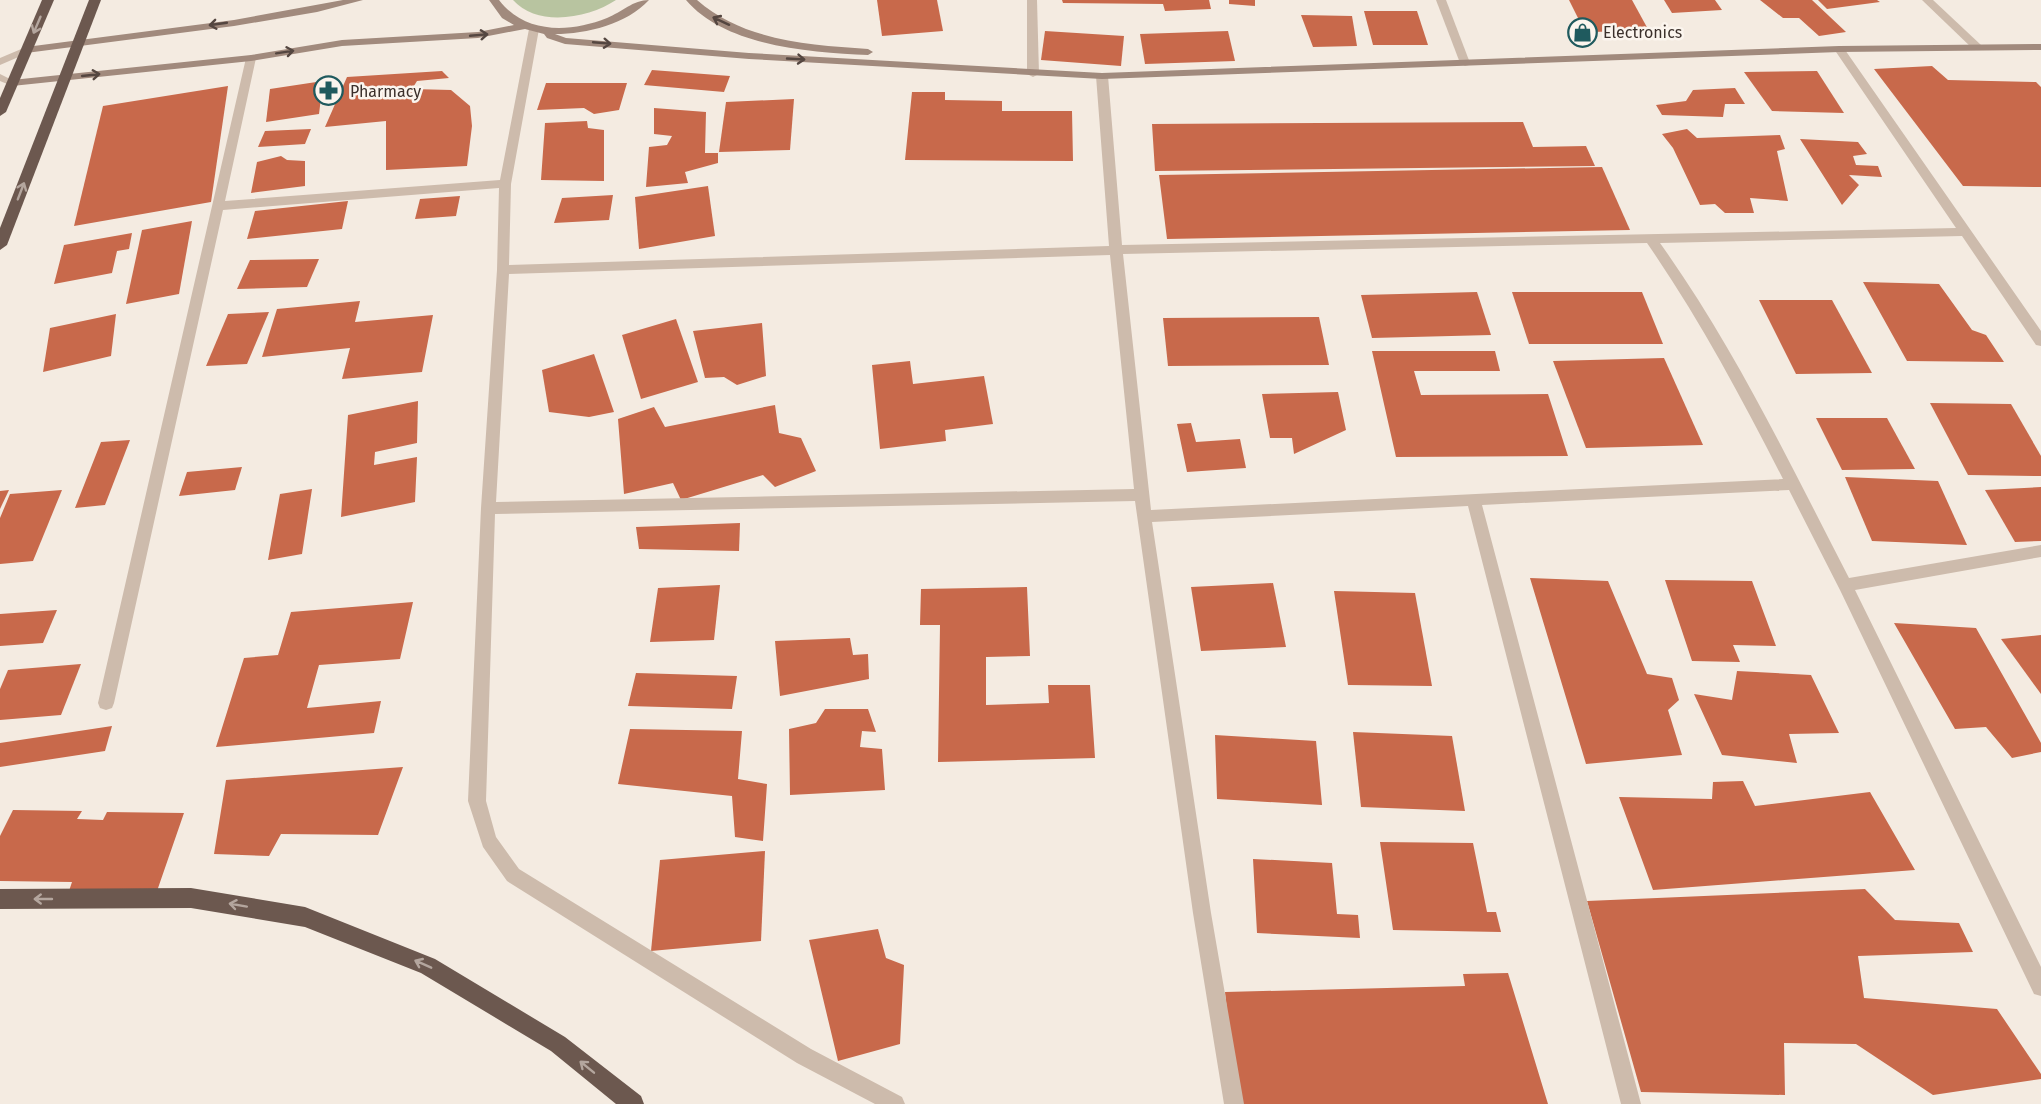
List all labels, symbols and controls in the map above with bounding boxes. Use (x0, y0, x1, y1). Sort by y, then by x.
one-way arrow (31, 15, 42, 34)
one-way arrow (713, 15, 731, 27)
shop icon: Electronics (1566, 16, 1598, 48)
one-way arrow (208, 19, 228, 30)
place label: Electronics (1603, 23, 1682, 42)
one-way arrow (469, 29, 488, 40)
one-way arrow (591, 38, 611, 49)
one-way arrow (275, 47, 294, 58)
one-way arrow (786, 53, 806, 64)
one-way arrow (81, 69, 101, 80)
pharmacy icon: Pharmacy (313, 75, 345, 107)
place label: Pharmacy (350, 82, 421, 101)
one-way arrow (16, 182, 27, 200)
one-way arrow (34, 893, 54, 905)
one-way arrow (228, 900, 248, 911)
one-way arrow (414, 958, 432, 969)
one-way arrow (580, 1061, 596, 1074)

